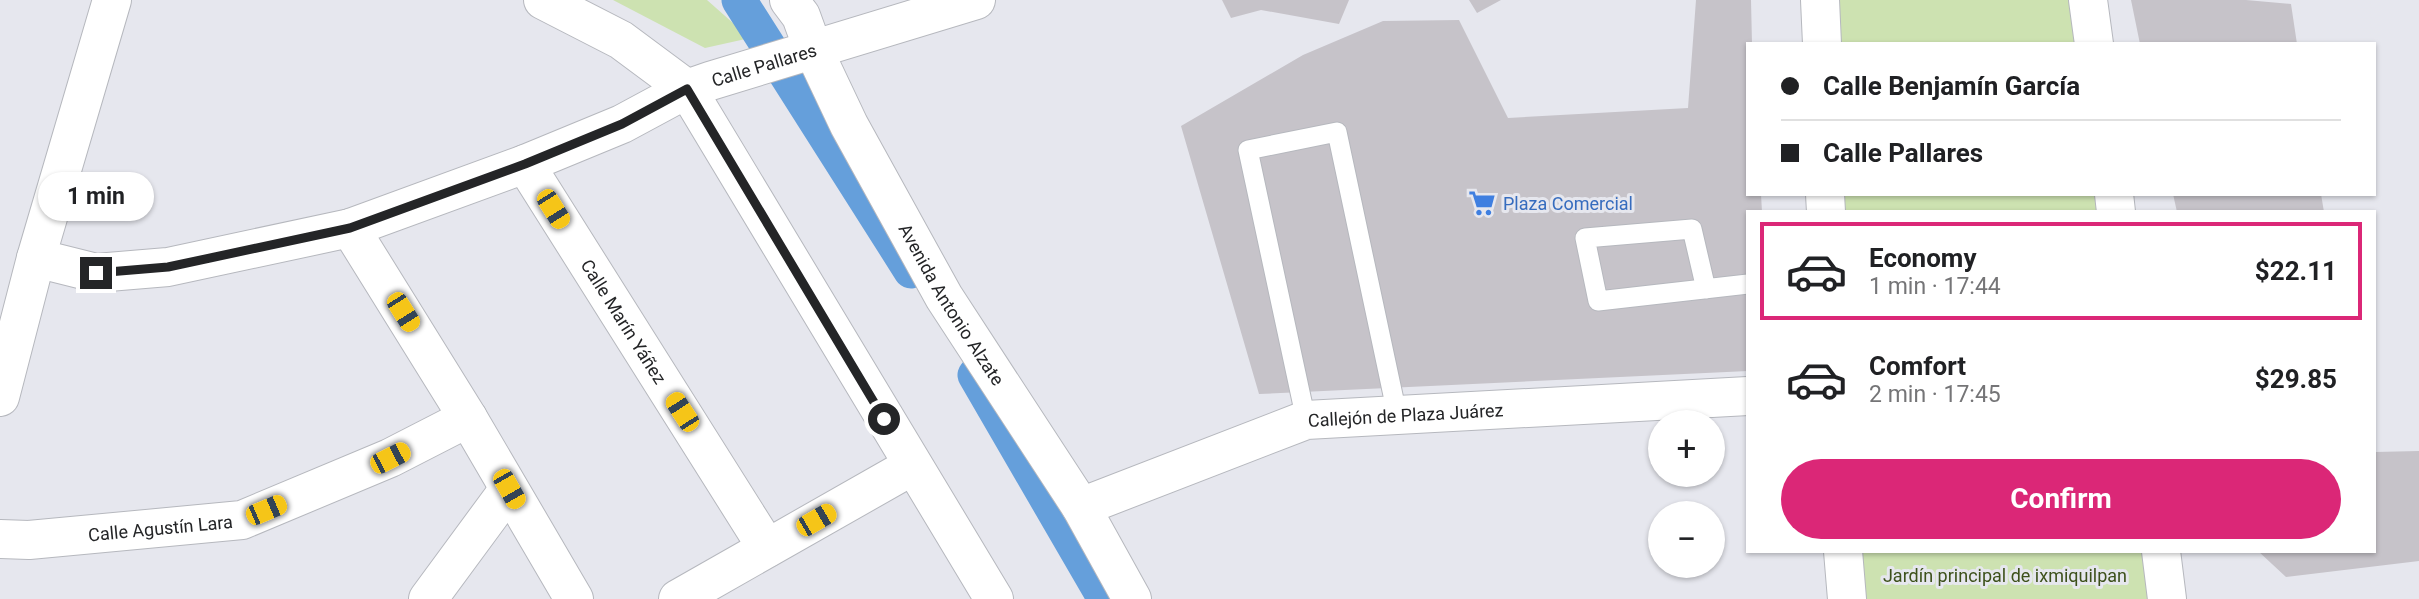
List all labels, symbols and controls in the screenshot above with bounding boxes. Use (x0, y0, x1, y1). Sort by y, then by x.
street label: Calle Pallares (709, 39, 819, 90)
text: Calle Benjamín García (1823, 71, 2080, 101)
text: Calle Pallares (1823, 138, 1983, 168)
callout: 1 min (38, 172, 154, 220)
text: 1 min (67, 183, 125, 210)
car (533, 186, 574, 232)
supermarket icon: Plaza Comercial (1467, 188, 1497, 218)
place label: Plaza Comercial (1503, 193, 1633, 214)
street label: Avenida Antonio Alzate (895, 220, 1009, 389)
icon: car (1785, 240, 1848, 303)
text: Economy (1869, 243, 1976, 273)
street label: Calle Marín Yáñez (577, 255, 671, 388)
text: $22.11 (2255, 256, 2337, 286)
route end (80, 257, 112, 289)
text: 1 min · 17:44 (1869, 273, 2001, 300)
car (383, 289, 424, 335)
icon: car (1785, 348, 1848, 411)
text: Comfort (1869, 351, 1966, 381)
text: $29.85 (2255, 364, 2337, 394)
text: 2 min · 17:45 (1869, 381, 2001, 408)
car (662, 389, 703, 435)
street label: Callejón de Plaza Juárez (1307, 399, 1504, 430)
route start (868, 403, 900, 435)
map controls (1648, 410, 1725, 578)
button: + (1648, 410, 1725, 487)
car (367, 439, 414, 477)
button: Confirm (1781, 459, 2341, 539)
car (490, 466, 529, 512)
car (243, 492, 290, 528)
car (793, 500, 840, 540)
button: − (1648, 501, 1725, 578)
street label: Calle Agustín Lara (87, 510, 234, 545)
park label: Jardín principal de ixmiquilpan (1883, 565, 2127, 586)

